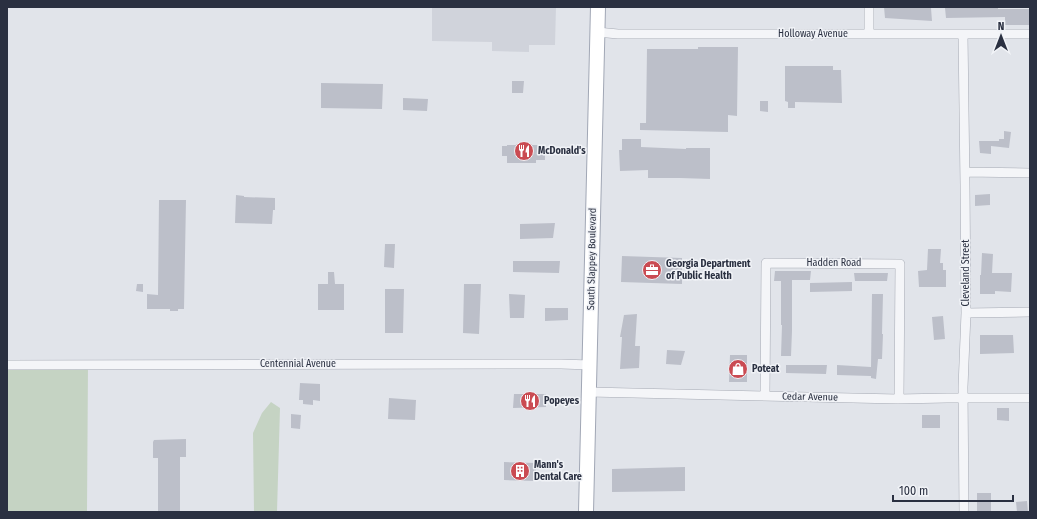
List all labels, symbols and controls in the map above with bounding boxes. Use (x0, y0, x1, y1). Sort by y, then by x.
north arrow (981, 16, 1021, 56)
text: N (998, 20, 1004, 33)
street label: Holloway Avenue (778, 28, 848, 40)
restaurant icon: McDonald's (513, 140, 535, 162)
place label: McDonald's (538, 145, 586, 157)
street label: South Slappey Boulevard (585, 208, 599, 310)
street label: Cleveland Street (960, 239, 972, 306)
street label: Hadden Road (807, 257, 861, 269)
place label: Georgia Department of Public Health (666, 258, 751, 282)
office icon: Georgia Department of Public Health (641, 259, 663, 281)
street label: Centennial Avenue (260, 358, 336, 370)
shop icon: Poteat (727, 358, 749, 380)
place label: Poteat (752, 363, 780, 375)
restaurant icon: Popeyes (519, 390, 541, 412)
street label: Cedar Avenue (782, 391, 838, 403)
place label: Popeyes (544, 395, 580, 407)
place label: Mann's Dental Care (534, 459, 582, 483)
building icon: Mann's Dental Care (509, 460, 531, 482)
scale bar (893, 477, 1013, 503)
text: 100 m (899, 484, 928, 498)

